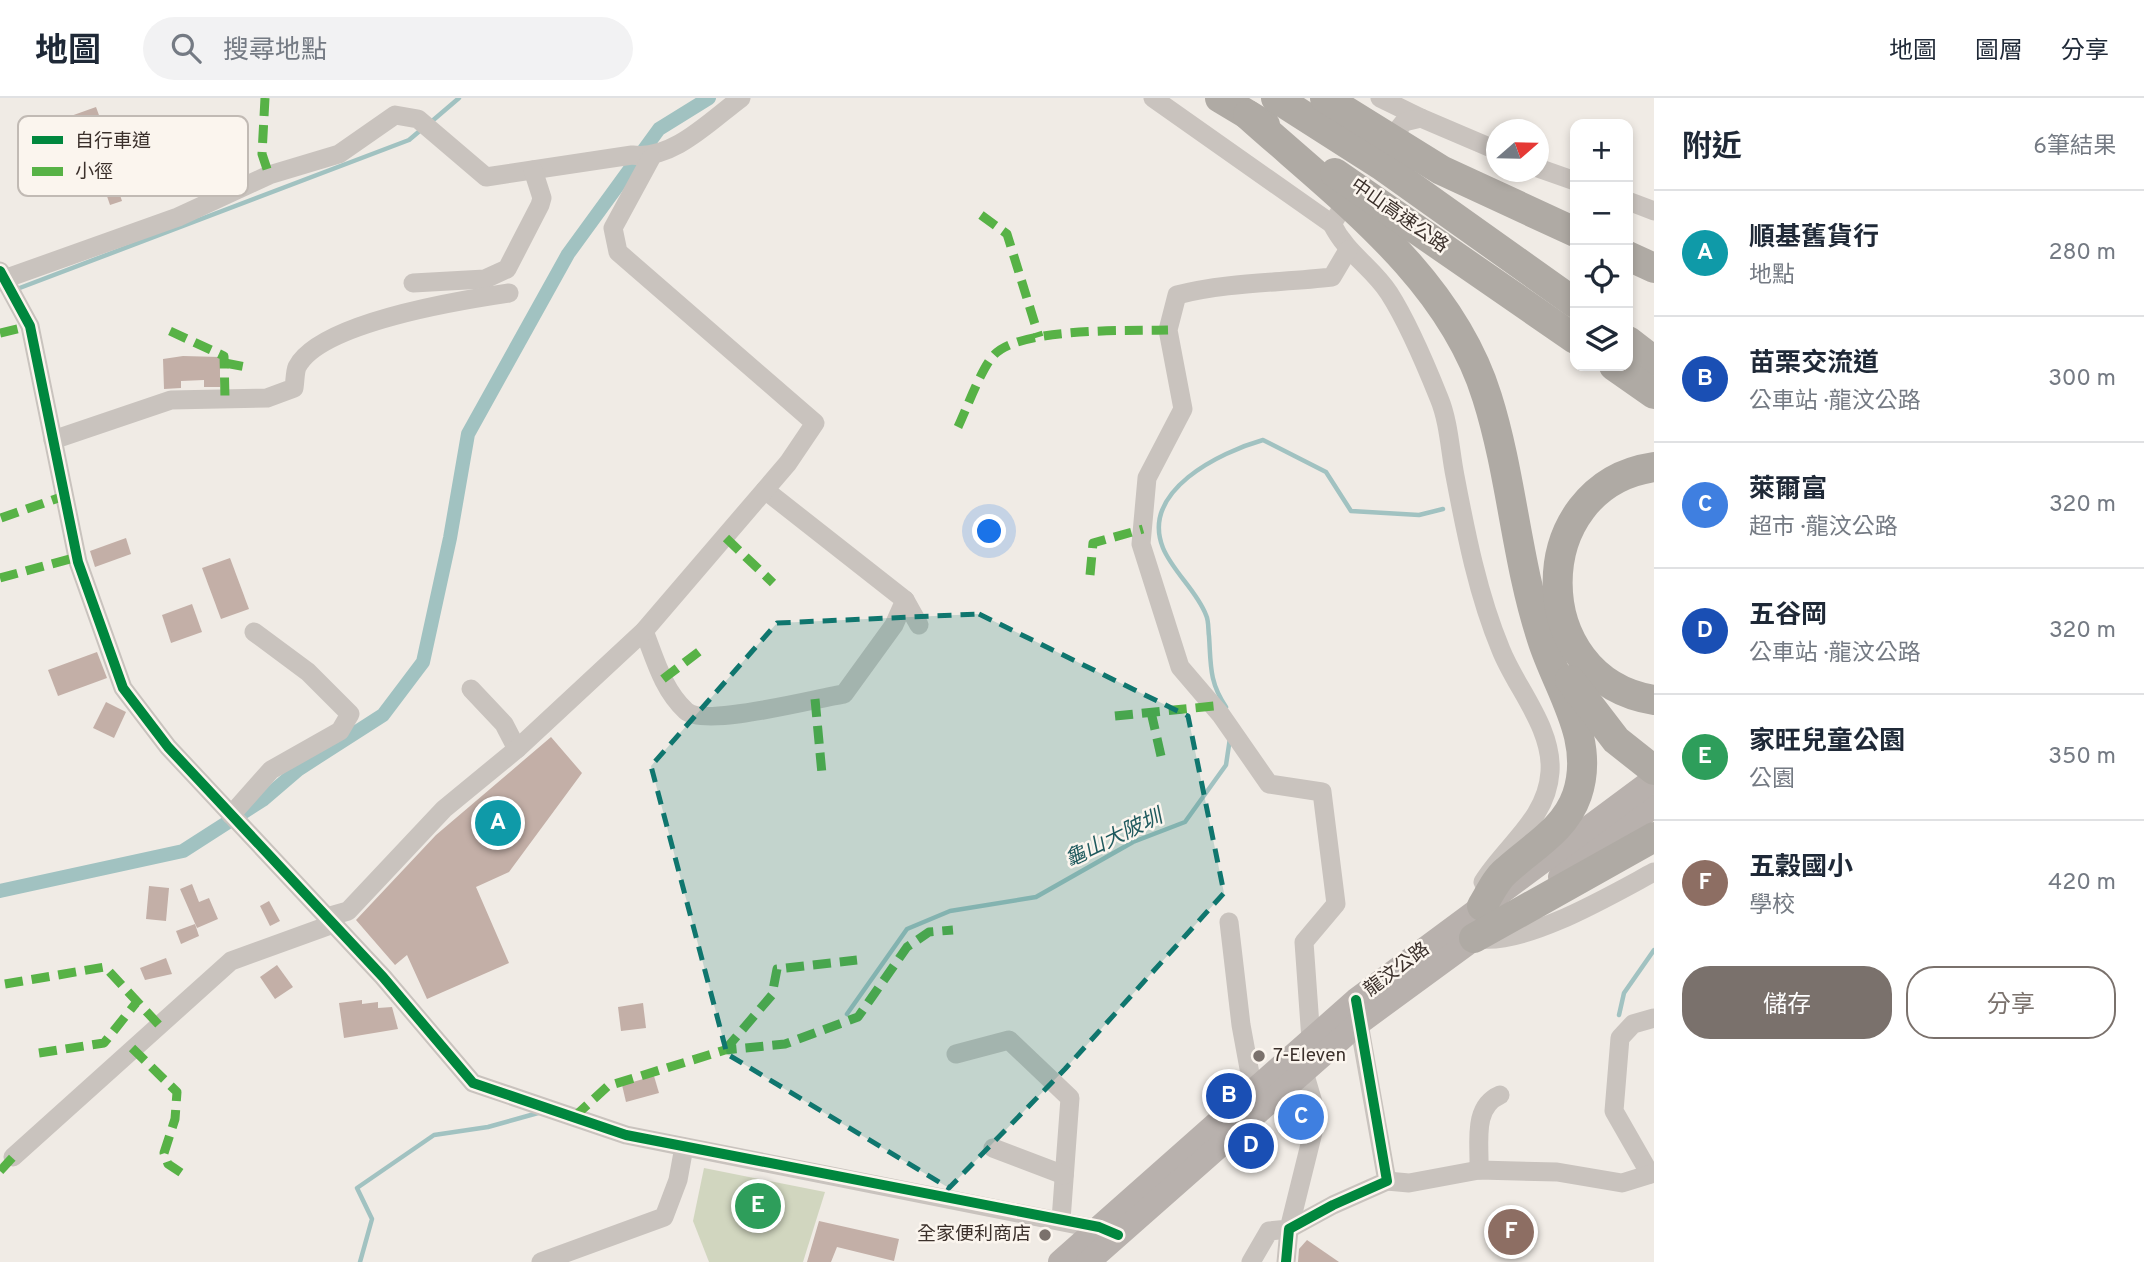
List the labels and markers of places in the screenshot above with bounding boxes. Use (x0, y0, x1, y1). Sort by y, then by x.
pin: A (475, 797, 521, 849)
place label: 7-Eleven (1273, 1044, 1346, 1068)
marker: 7-Eleven (1251, 1048, 1267, 1064)
pin: B (1206, 1070, 1252, 1122)
pin: C (1278, 1091, 1324, 1143)
pin: D (1228, 1120, 1274, 1172)
pin: E (735, 1180, 781, 1232)
pin: F (1488, 1206, 1534, 1258)
place label: 全家便利商店 (917, 1223, 1031, 1247)
marker: 全家便利商店 (1037, 1227, 1053, 1243)

